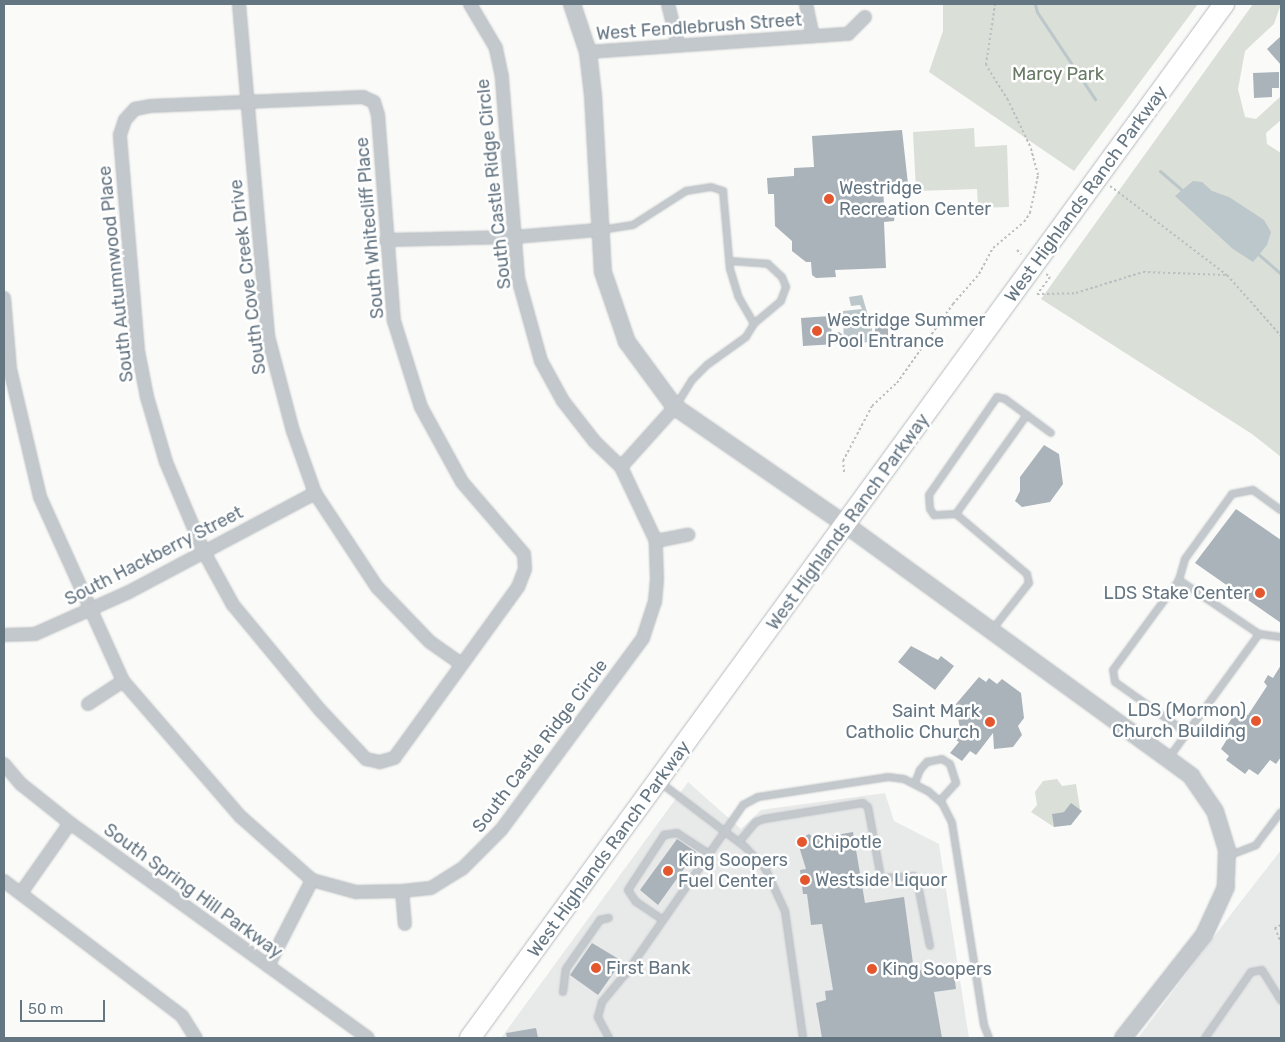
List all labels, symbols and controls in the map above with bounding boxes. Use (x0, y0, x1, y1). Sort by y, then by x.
street label: West Fendlebrush Street (595, 9, 803, 45)
park label: Marcy Park (1012, 63, 1104, 85)
street label: South Castle Ridge Circle (472, 78, 516, 290)
street label: West Highlands Ranch Parkway (1000, 82, 1172, 306)
street label: South Whitecliff Place (351, 136, 389, 320)
street label: South Autumnwood Place (94, 164, 138, 384)
street label: South Cove Creek Drive (225, 178, 271, 376)
place label: Westridge Recreation Center (839, 178, 991, 220)
marker: Westridge Recreation Center (823, 193, 835, 205)
place label: Westridge Summer Pool Entrance (827, 310, 985, 352)
marker: Westridge Summer Pool Entrance (811, 325, 823, 337)
street label: West Highlands Ranch Parkway (762, 410, 934, 634)
street label: South Hackberry Street (61, 502, 247, 610)
place label: LDS Stake Center (1104, 582, 1250, 604)
marker: LDS Stake Center (1254, 587, 1266, 599)
street label: South Castle Ridge Circle (468, 655, 612, 837)
place label: LDS (Mormon) Church Building (1112, 700, 1246, 742)
place label: Saint Mark Catholic Church (845, 701, 980, 744)
marker: LDS (Mormon) Church Building (1250, 715, 1262, 727)
marker: Saint Mark Catholic Church (984, 716, 996, 728)
street label: West Highlands Ranch Parkway (523, 737, 695, 961)
street label: South Spring Hill Parkway (99, 819, 287, 963)
place label: Chipotle (812, 831, 882, 853)
marker: Chipotle (796, 836, 808, 848)
place label: King Soopers Fuel Center (678, 850, 788, 892)
marker: King Soopers Fuel Center (662, 865, 674, 877)
place label: Westside Liquor (815, 869, 947, 891)
marker: Westside Liquor (799, 874, 811, 886)
place label: First Bank (606, 957, 690, 979)
place label: King Soopers (882, 958, 992, 980)
marker: First Bank (590, 962, 602, 974)
marker: King Soopers (866, 963, 878, 975)
scale bar (22, 990, 108, 1022)
text: 50 m (28, 1000, 63, 1018)

